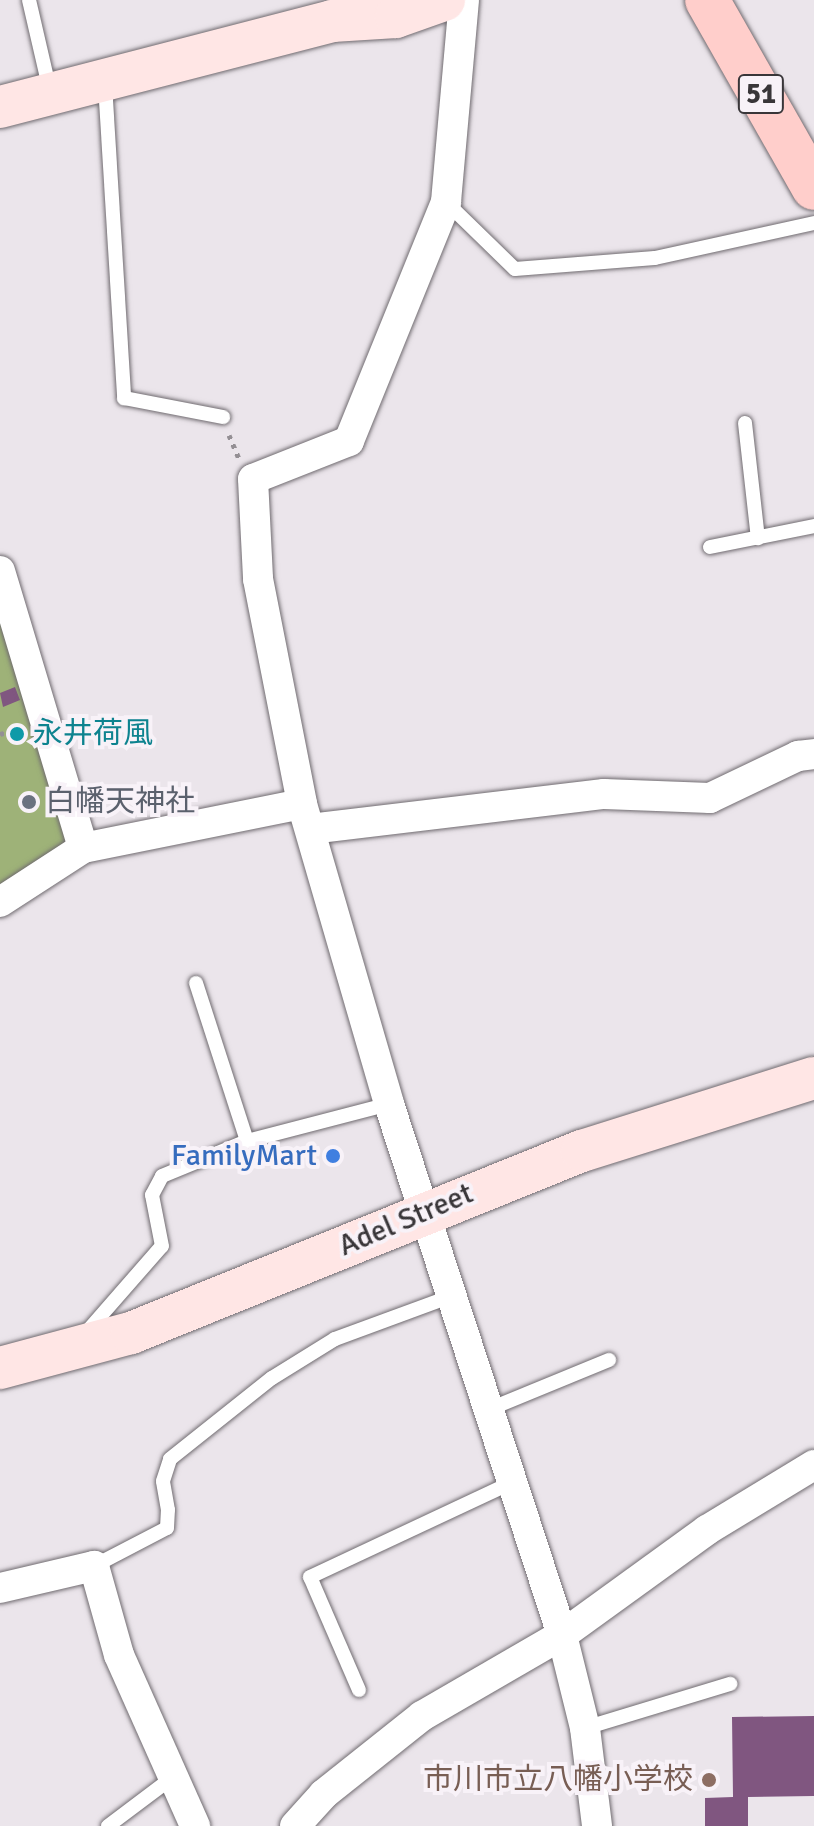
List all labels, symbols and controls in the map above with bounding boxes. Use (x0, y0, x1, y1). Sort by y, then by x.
road number: 51 (737, 70, 785, 118)
place label: 永井荷風 (33, 716, 153, 752)
marker: 永井荷風 (8, 725, 26, 743)
place label: 白幡天神社 (45, 784, 195, 820)
marker: 白幡天神社 (20, 793, 38, 811)
place label: FamilyMart (171, 1138, 317, 1174)
marker: FamilyMart (324, 1147, 342, 1165)
street label: Adel Street (333, 1176, 479, 1264)
place label: 市川市立八幡小学校 (423, 1762, 693, 1798)
marker: 市川市立八幡小学校 (700, 1771, 718, 1789)

